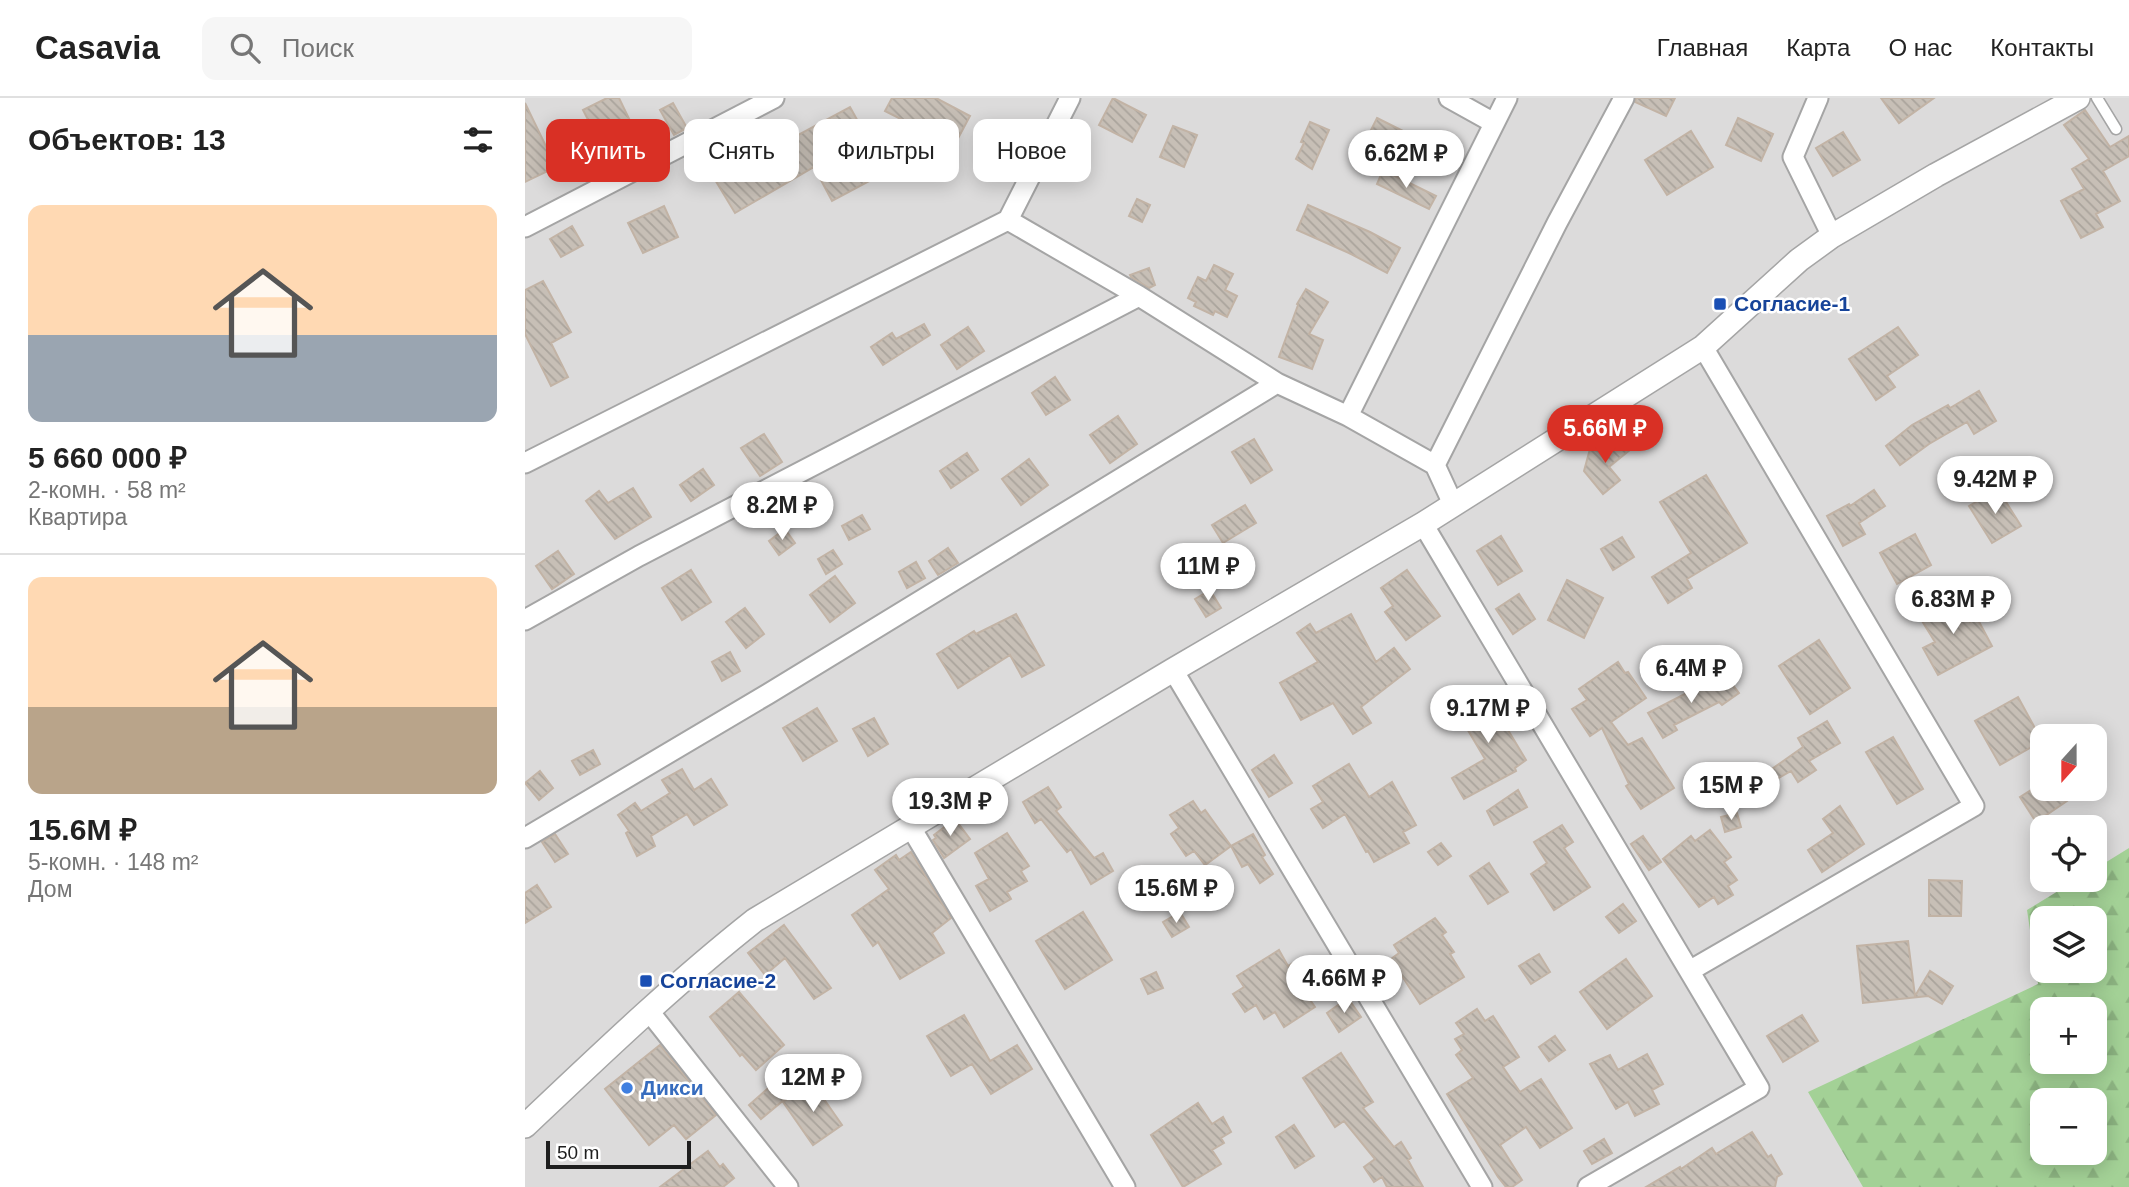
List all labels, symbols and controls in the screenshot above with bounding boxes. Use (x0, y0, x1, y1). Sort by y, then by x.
search box (202, 17, 692, 80)
text: Casavia (35, 29, 160, 66)
icon: search (226, 29, 264, 67)
text: Поиск (282, 33, 354, 63)
text: Главная (1657, 34, 1748, 61)
text: Карта (1786, 34, 1850, 61)
text: О нас (1888, 34, 1952, 61)
text: Контакты (1990, 34, 2094, 61)
chip: Купить (546, 119, 670, 182)
chip: Снять (684, 119, 799, 182)
chip: Фильтры (813, 119, 959, 182)
chip: Новое (973, 119, 1091, 182)
icon: filters (459, 121, 497, 159)
text: Объектов: 13 (28, 123, 226, 156)
pin: 6.62M ₽ (1341, 130, 1471, 190)
text: 6.62M ₽ (1364, 140, 1448, 166)
icon: home (200, 250, 326, 376)
place label: Согласие-1 (1734, 292, 1850, 315)
marker: Согласие-1 (1712, 296, 1728, 312)
pin: 5.66M ₽ (1540, 406, 1670, 465)
text: 5.66M ₽ (1563, 415, 1647, 441)
text: 5 660 000 ₽ (28, 441, 187, 474)
pin: 9.42M ₽ (1930, 456, 2060, 516)
text: 9.42M ₽ (1953, 466, 2037, 492)
text: 2-комн. · 58 m² (28, 477, 186, 503)
pin: 8.2M ₽ (725, 482, 839, 542)
text: 8.2M ₽ (747, 492, 817, 518)
text: Квартира (28, 504, 127, 530)
pin: 11M ₽ (1159, 544, 1257, 603)
text: 11M ₽ (1176, 553, 1240, 579)
pin: 6.83M ₽ (1888, 576, 2018, 636)
text: 6.83M ₽ (1911, 586, 1995, 612)
icon: home (200, 622, 326, 748)
pin: 6.4M ₽ (1634, 646, 1748, 705)
text: 6.4M ₽ (1656, 655, 1726, 681)
pin: 9.17M ₽ (1423, 686, 1553, 745)
text: 9.17M ₽ (1446, 695, 1530, 721)
north arrow (2030, 724, 2107, 802)
map controls (2030, 724, 2107, 1165)
pin: 15M ₽ (1682, 762, 1780, 822)
text: 15M ₽ (1699, 772, 1763, 798)
pin: 19.3M ₽ (885, 778, 1015, 838)
text: 19.3M ₽ (908, 788, 992, 814)
text: 15.6M ₽ (28, 813, 137, 846)
button: locate (2030, 815, 2107, 892)
text: 5-комн. · 148 m² (28, 849, 199, 875)
pin: 15.6M ₽ (1111, 866, 1241, 925)
text: 15.6M ₽ (1134, 875, 1218, 901)
text: Дом (28, 876, 72, 902)
button: layers (2030, 906, 2107, 983)
pin: 4.66M ₽ (1279, 956, 1409, 1015)
text: 4.66M ₽ (1302, 965, 1386, 991)
place label: Согласие-2 (660, 969, 776, 992)
marker: Согласие-2 (638, 973, 654, 989)
button: + (2030, 997, 2107, 1074)
pin: 12M ₽ (764, 1054, 862, 1114)
text: 12M ₽ (781, 1064, 845, 1090)
place label: Дикси (641, 1076, 704, 1099)
marker: Дикси (619, 1080, 635, 1096)
button: − (2030, 1088, 2107, 1165)
scale bar (546, 1138, 691, 1170)
text: 50 m (557, 1142, 599, 1163)

